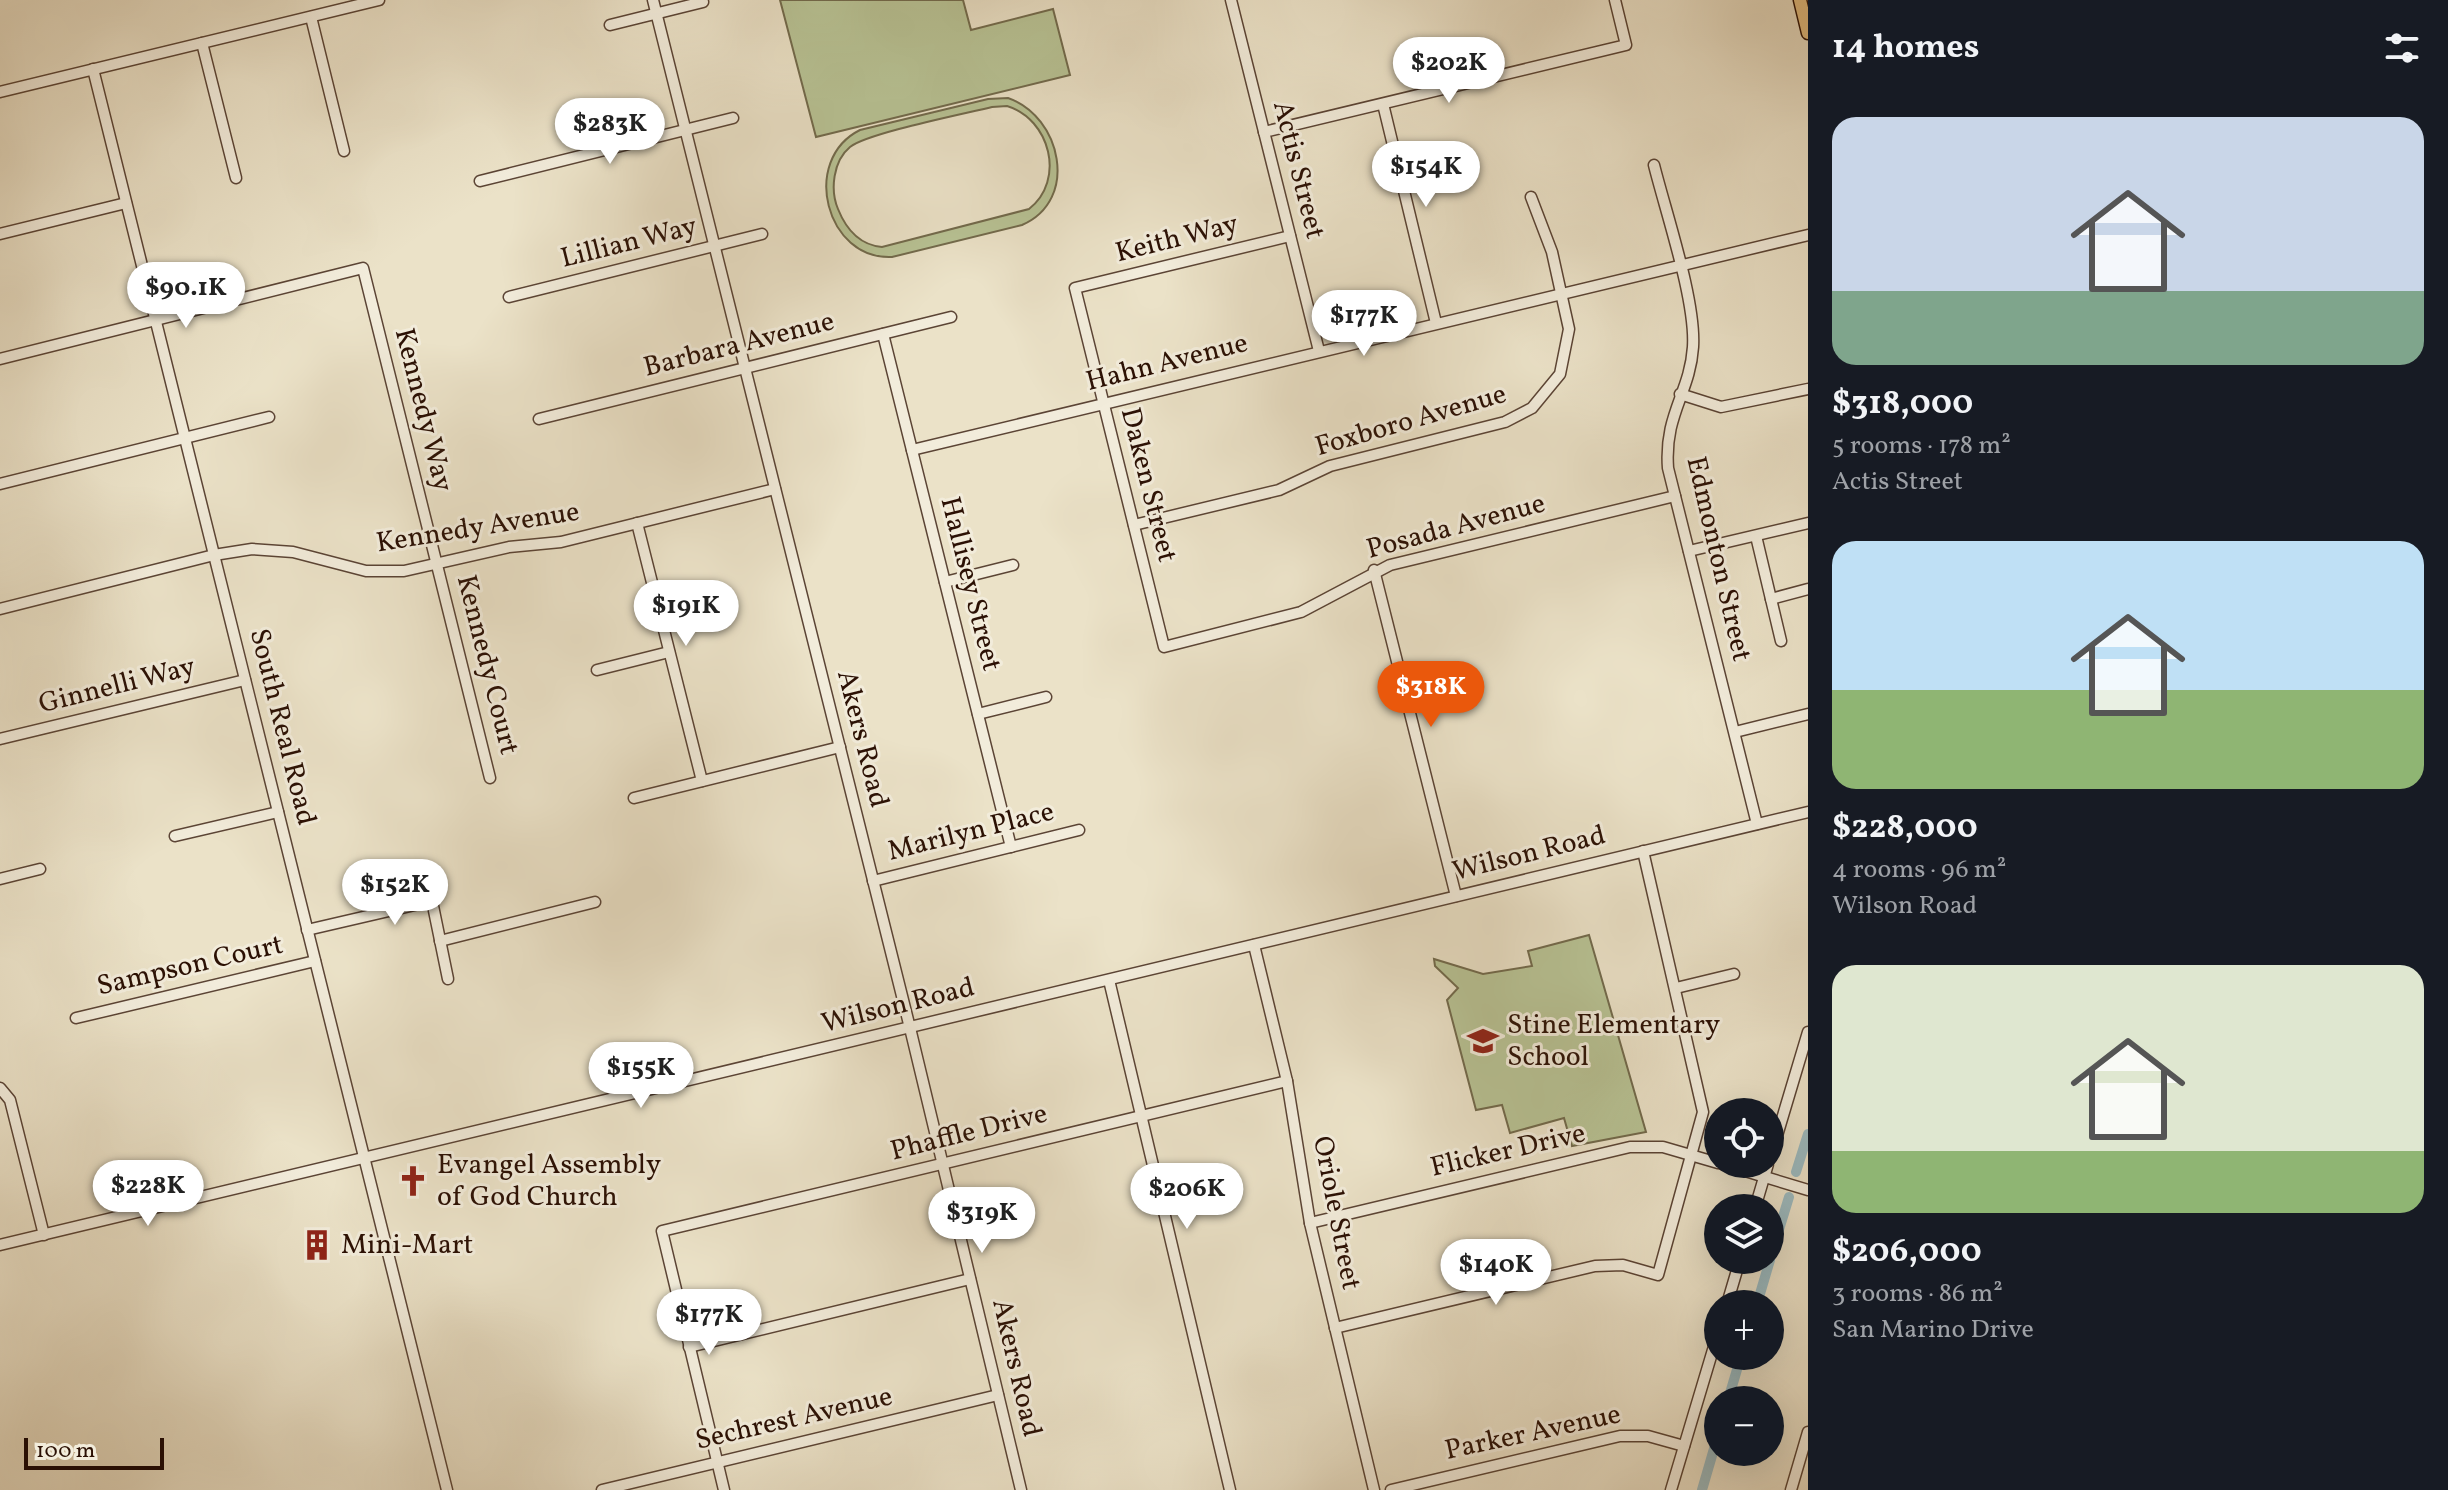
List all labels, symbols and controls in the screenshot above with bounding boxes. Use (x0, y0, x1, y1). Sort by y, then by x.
text: 14 homes (1832, 25, 1979, 72)
icon: filters (2380, 26, 2424, 70)
pin: $202K (1393, 37, 1505, 105)
text: $202K (1411, 45, 1487, 81)
street label: Actis Street (1262, 97, 1334, 243)
pin: $283K (554, 98, 666, 166)
text: $283K (573, 106, 647, 142)
pin: $154K (1370, 141, 1482, 209)
text: $154K (1390, 149, 1462, 185)
icon: home (2056, 169, 2200, 313)
street label: Keith Way (1112, 205, 1242, 273)
street label: Lillian Way (557, 207, 701, 279)
pin: $90.1K (121, 262, 251, 330)
text: $90.1K (145, 270, 227, 306)
pin: $177K (1308, 290, 1420, 358)
text: $177K (1330, 298, 1398, 334)
street label: Barbara Avenue (640, 302, 838, 388)
street label: Kennedy Way (384, 324, 462, 496)
street label: Hahn Avenue (1082, 324, 1252, 402)
street label: Foxboro Avenue (1311, 375, 1511, 467)
text: $318,000 (1832, 381, 1973, 428)
street label: Daken Street (1110, 404, 1186, 566)
text: 5 rooms · 178 m² (1832, 428, 2011, 464)
street label: Edmonton Street (1675, 453, 1761, 665)
text: Actis Street (1832, 464, 1963, 500)
street label: Posada Avenue (1362, 484, 1550, 570)
street label: Kennedy Avenue (374, 493, 582, 563)
street label: Hallisey Street (929, 493, 1011, 675)
street label: Kennedy Court (446, 571, 528, 759)
pin: $191K (630, 580, 742, 648)
text: $191K (652, 588, 720, 624)
icon: home (2056, 593, 2200, 737)
street label: South Real Road (239, 625, 325, 829)
street label: Ginnelli Way (35, 648, 199, 724)
pin: $318K (1375, 661, 1487, 729)
street label: Akers Road (826, 666, 898, 812)
text: $318K (1395, 669, 1467, 705)
street label: Marilyn Place (884, 792, 1058, 872)
text: $228,000 (1832, 805, 1978, 852)
street label: Wilson Road (1448, 816, 1610, 892)
text: 4 rooms · 96 m² (1832, 852, 2006, 888)
pin: $152K (339, 859, 451, 927)
text: $152K (360, 867, 430, 903)
text: Wilson Road (1832, 888, 1977, 924)
street label: Sampson Court (93, 926, 287, 1006)
street label: Wilson Road (817, 968, 979, 1044)
place label: Stine Elementary School (1507, 1006, 1720, 1077)
icon: home (2056, 1017, 2200, 1161)
school or university icon: Stine Elementary School (1466, 1024, 1500, 1058)
pin: $155K (585, 1042, 697, 1110)
text: $155K (607, 1050, 675, 1086)
street label: Phaffle Drive (886, 1095, 1052, 1171)
map controls (1704, 1098, 1784, 1466)
button: locate (1704, 1098, 1784, 1178)
street label: Flicker Drive (1427, 1114, 1589, 1188)
street label: Oriole Street (1302, 1133, 1370, 1293)
place label: Evangel Assembly of God Church (437, 1146, 661, 1217)
pin: $228K (92, 1160, 204, 1228)
pin: $206K (1131, 1163, 1243, 1231)
church icon: Evangel Assembly of God Church (396, 1164, 430, 1198)
text: $228K (111, 1168, 185, 1204)
text: $206K (1148, 1171, 1226, 1207)
pin: $319K (926, 1187, 1038, 1255)
button: layers (1704, 1194, 1784, 1274)
text: $319K (946, 1195, 1018, 1231)
place label: Mini-Mart (341, 1226, 473, 1265)
building icon: Mini-Mart (300, 1228, 334, 1262)
text: $206,000 (1832, 1229, 1982, 1276)
pin: $140K (1440, 1239, 1552, 1307)
text: $140K (1458, 1247, 1534, 1283)
text: 3 rooms · 86 m² (1832, 1276, 2003, 1312)
pin: $177K (653, 1289, 765, 1357)
button: + (1704, 1290, 1784, 1370)
street label: Akers Road (981, 1295, 1051, 1441)
text: $177K (675, 1297, 743, 1333)
text: San Marino Drive (1832, 1312, 2034, 1348)
street label: Sechrest Avenue (692, 1377, 896, 1461)
button: − (1704, 1386, 1784, 1466)
street label: Parker Avenue (1441, 1395, 1625, 1471)
scale bar (24, 1434, 164, 1470)
text: 100 m (36, 1436, 95, 1467)

